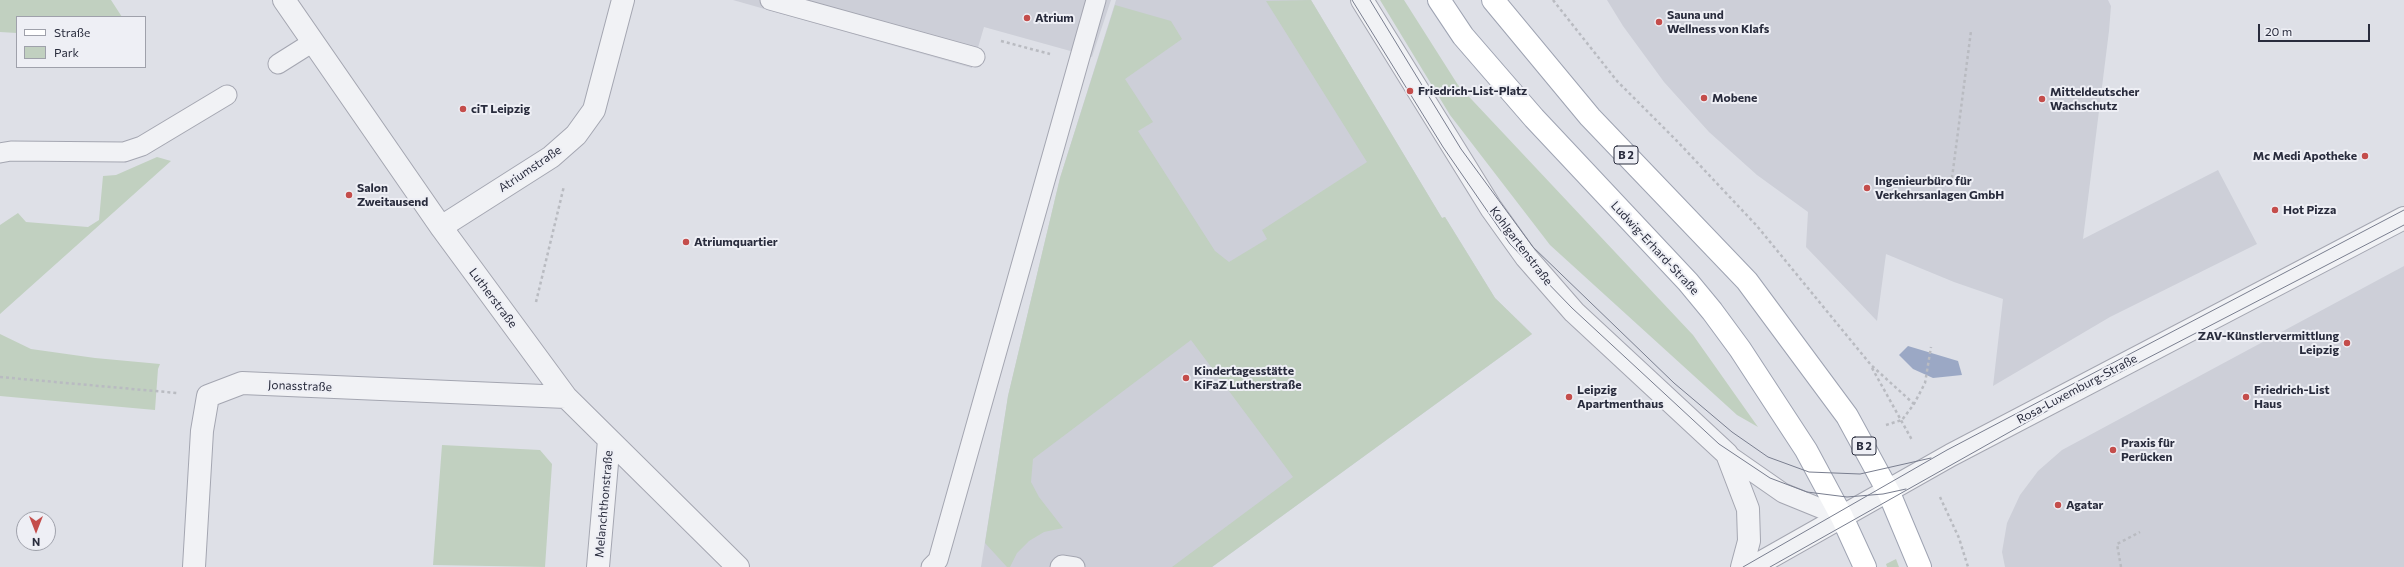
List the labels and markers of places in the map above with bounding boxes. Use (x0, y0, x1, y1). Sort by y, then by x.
place label: Sauna und Wellness von Klafs (1667, 8, 1769, 36)
place label: Atrium (1035, 11, 1074, 25)
marker: Atrium (1022, 13, 1032, 23)
marker: Sauna und Wellness von Klafs (1654, 17, 1664, 27)
place label: Friedrich-List-Platz (1418, 84, 1527, 98)
place label: Mitteldeutscher Wachschutz (2050, 85, 2139, 113)
marker: Friedrich-List-Platz (1405, 86, 1415, 96)
place label: Mobene (1712, 91, 1757, 105)
marker: Mobene (1699, 93, 1709, 103)
marker: Mitteldeutscher Wachschutz (2037, 94, 2047, 104)
place label: ciT Leipzig (471, 102, 530, 116)
marker: ciT Leipzig (458, 104, 468, 114)
place label: Mc Medi Apotheke (2253, 149, 2357, 163)
marker: Mc Medi Apotheke (2360, 151, 2370, 161)
place label: Ingenieurbüro für Verkehrsanlagen GmbH (1875, 174, 2004, 202)
place label: Salon Zweitausend (357, 181, 428, 209)
marker: Ingenieurbüro für Verkehrsanlagen GmbH (1862, 183, 1872, 193)
marker: Salon Zweitausend (344, 190, 354, 200)
place label: Hot Pizza (2283, 203, 2336, 217)
marker: Hot Pizza (2270, 205, 2280, 215)
place label: Atriumquartier (694, 235, 778, 249)
marker: Atriumquartier (681, 237, 691, 247)
place label: ZAV-Künstlervermittlung Leipzig (2198, 329, 2339, 357)
marker: ZAV-Künstlervermittlung Leipzig (2342, 338, 2352, 348)
place label: Kindertagesstätte KiFaZ Lutherstraße (1194, 364, 1302, 392)
marker: Kindertagesstätte KiFaZ Lutherstraße (1181, 373, 1191, 383)
place label: Leipzig Apartmenthaus (1577, 383, 1664, 411)
place label: Friedrich-List Haus (2254, 383, 2330, 411)
marker: Leipzig Apartmenthaus (1564, 392, 1574, 402)
marker: Friedrich-List Haus (2241, 392, 2251, 402)
place label: Praxis für Perücken (2121, 436, 2175, 464)
marker: Praxis für Perücken (2108, 445, 2118, 455)
place label: Agatar (2066, 498, 2104, 512)
marker: Agatar (2053, 500, 2063, 510)

